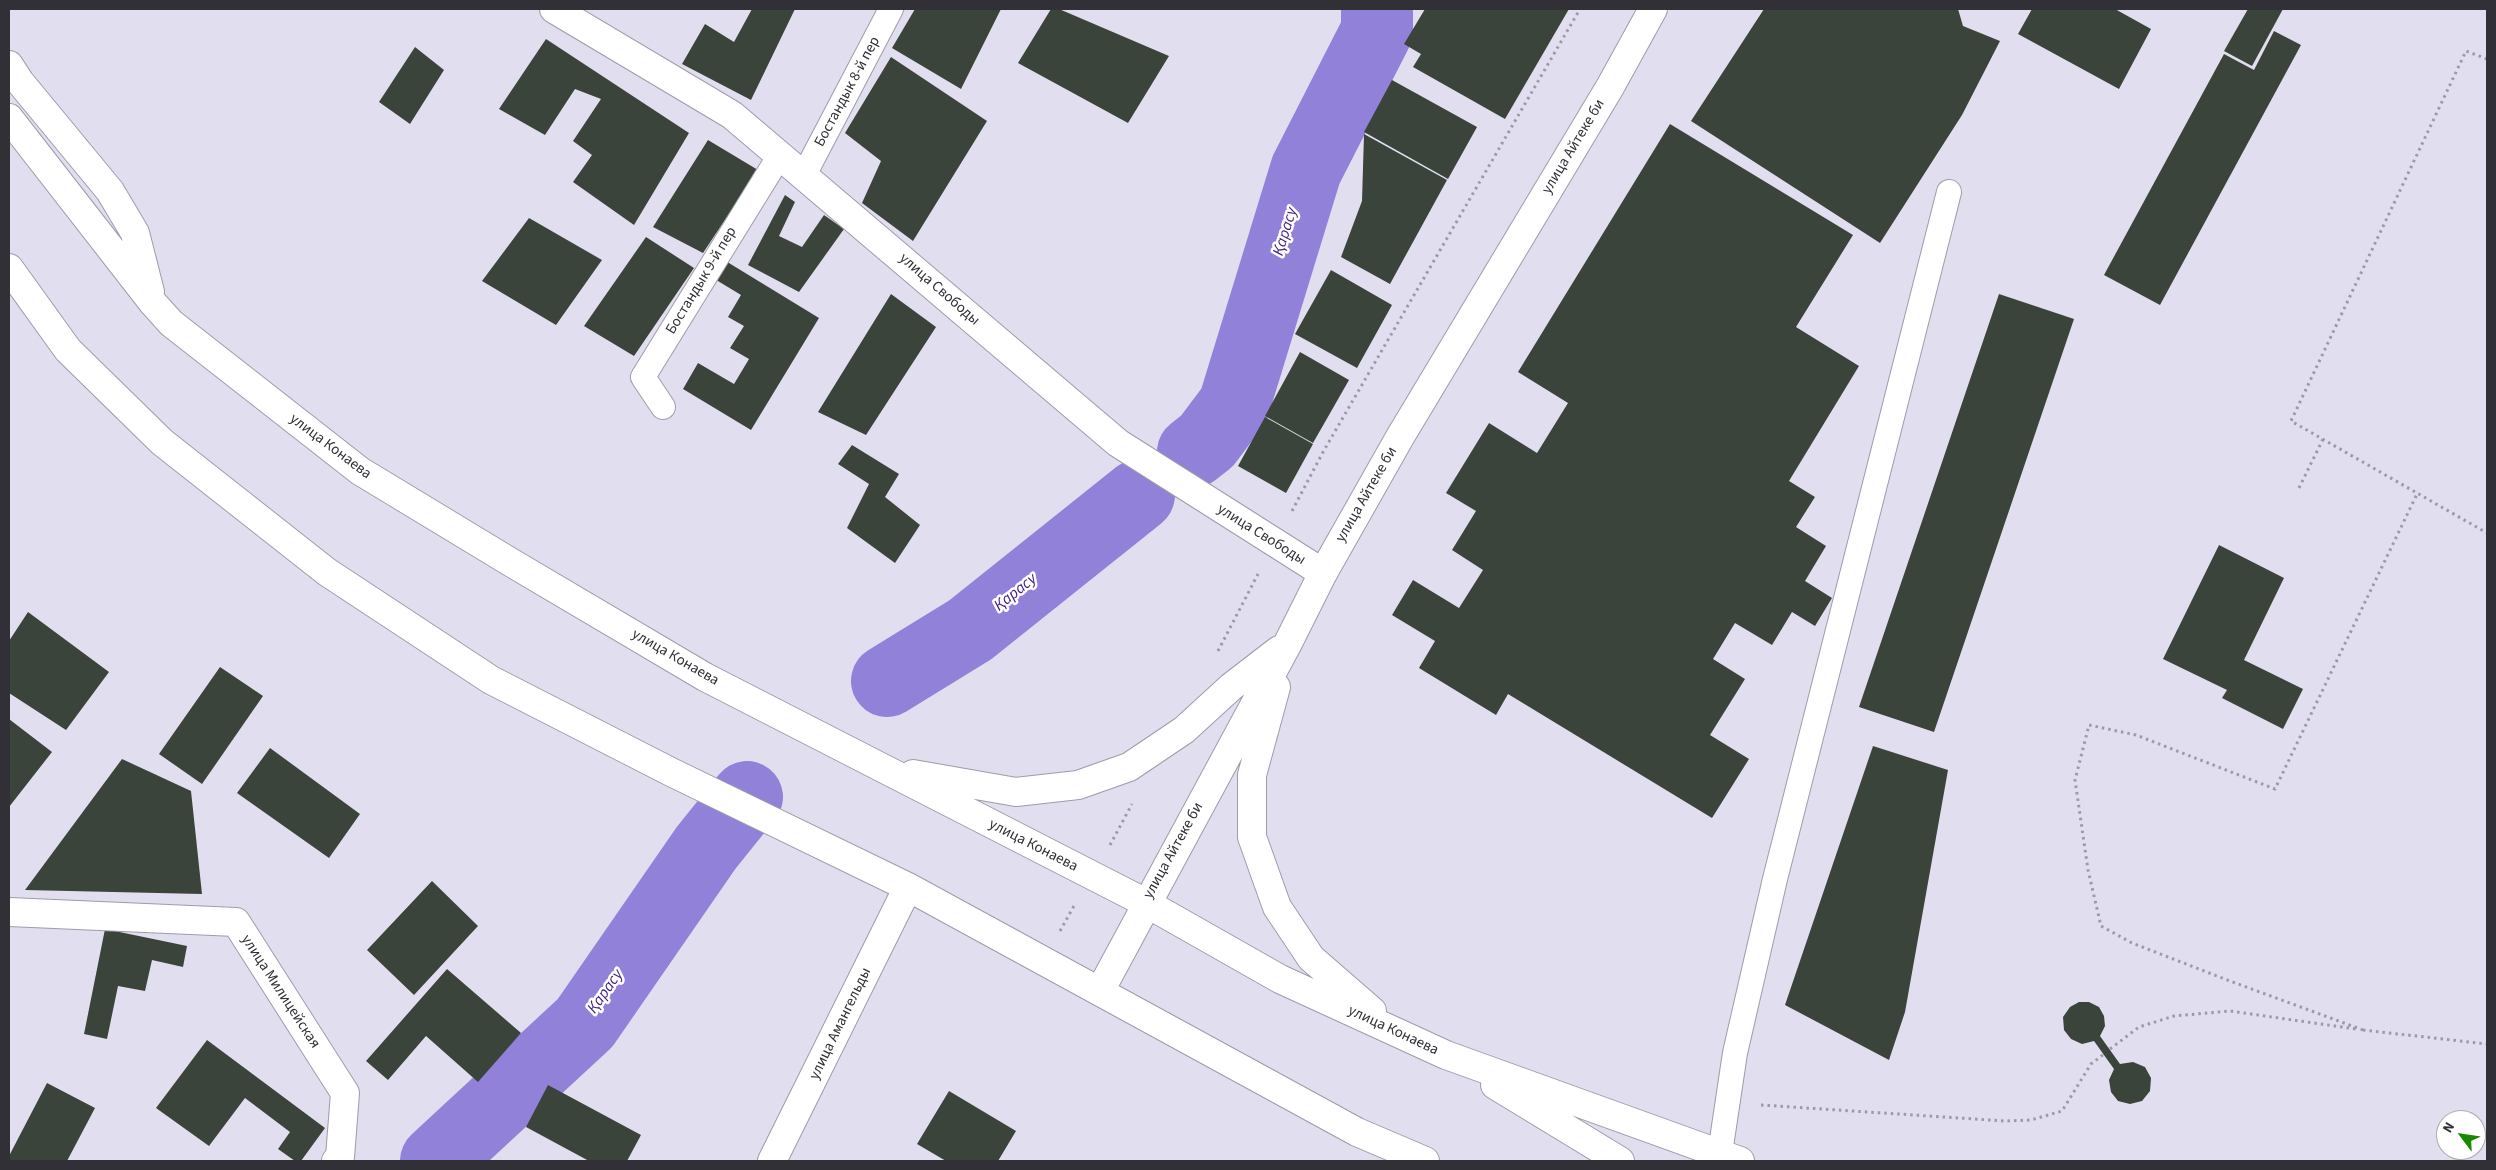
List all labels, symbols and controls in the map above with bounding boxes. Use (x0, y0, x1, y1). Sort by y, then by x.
street label: Бостандык 8-й пер (811, 34, 885, 150)
street label: улица Айтеке би (1539, 96, 1609, 198)
water label: Қарасу (1270, 206, 1302, 258)
street label: Бостандык 9-й пер (663, 224, 741, 338)
street label: улица Свободы (895, 250, 983, 330)
street label: улица Конаева (286, 410, 374, 484)
street label: улица Айтеке би (1332, 444, 1402, 546)
street label: улица Свободы (1213, 501, 1309, 569)
water label: Қарасу (991, 570, 1041, 616)
street label: улица Конаева (628, 626, 722, 690)
street label: улица Айтеке би (1140, 800, 1208, 902)
street label: улица Конаева (985, 816, 1081, 876)
street label: улица Милицейская (237, 932, 323, 1052)
street label: улица Амангельды (806, 965, 876, 1083)
water label: Қарасу (584, 966, 628, 1018)
street label: улица Конаева (1345, 1002, 1441, 1060)
north arrow (2436, 1110, 2486, 1160)
text: N (2438, 1119, 2460, 1137)

